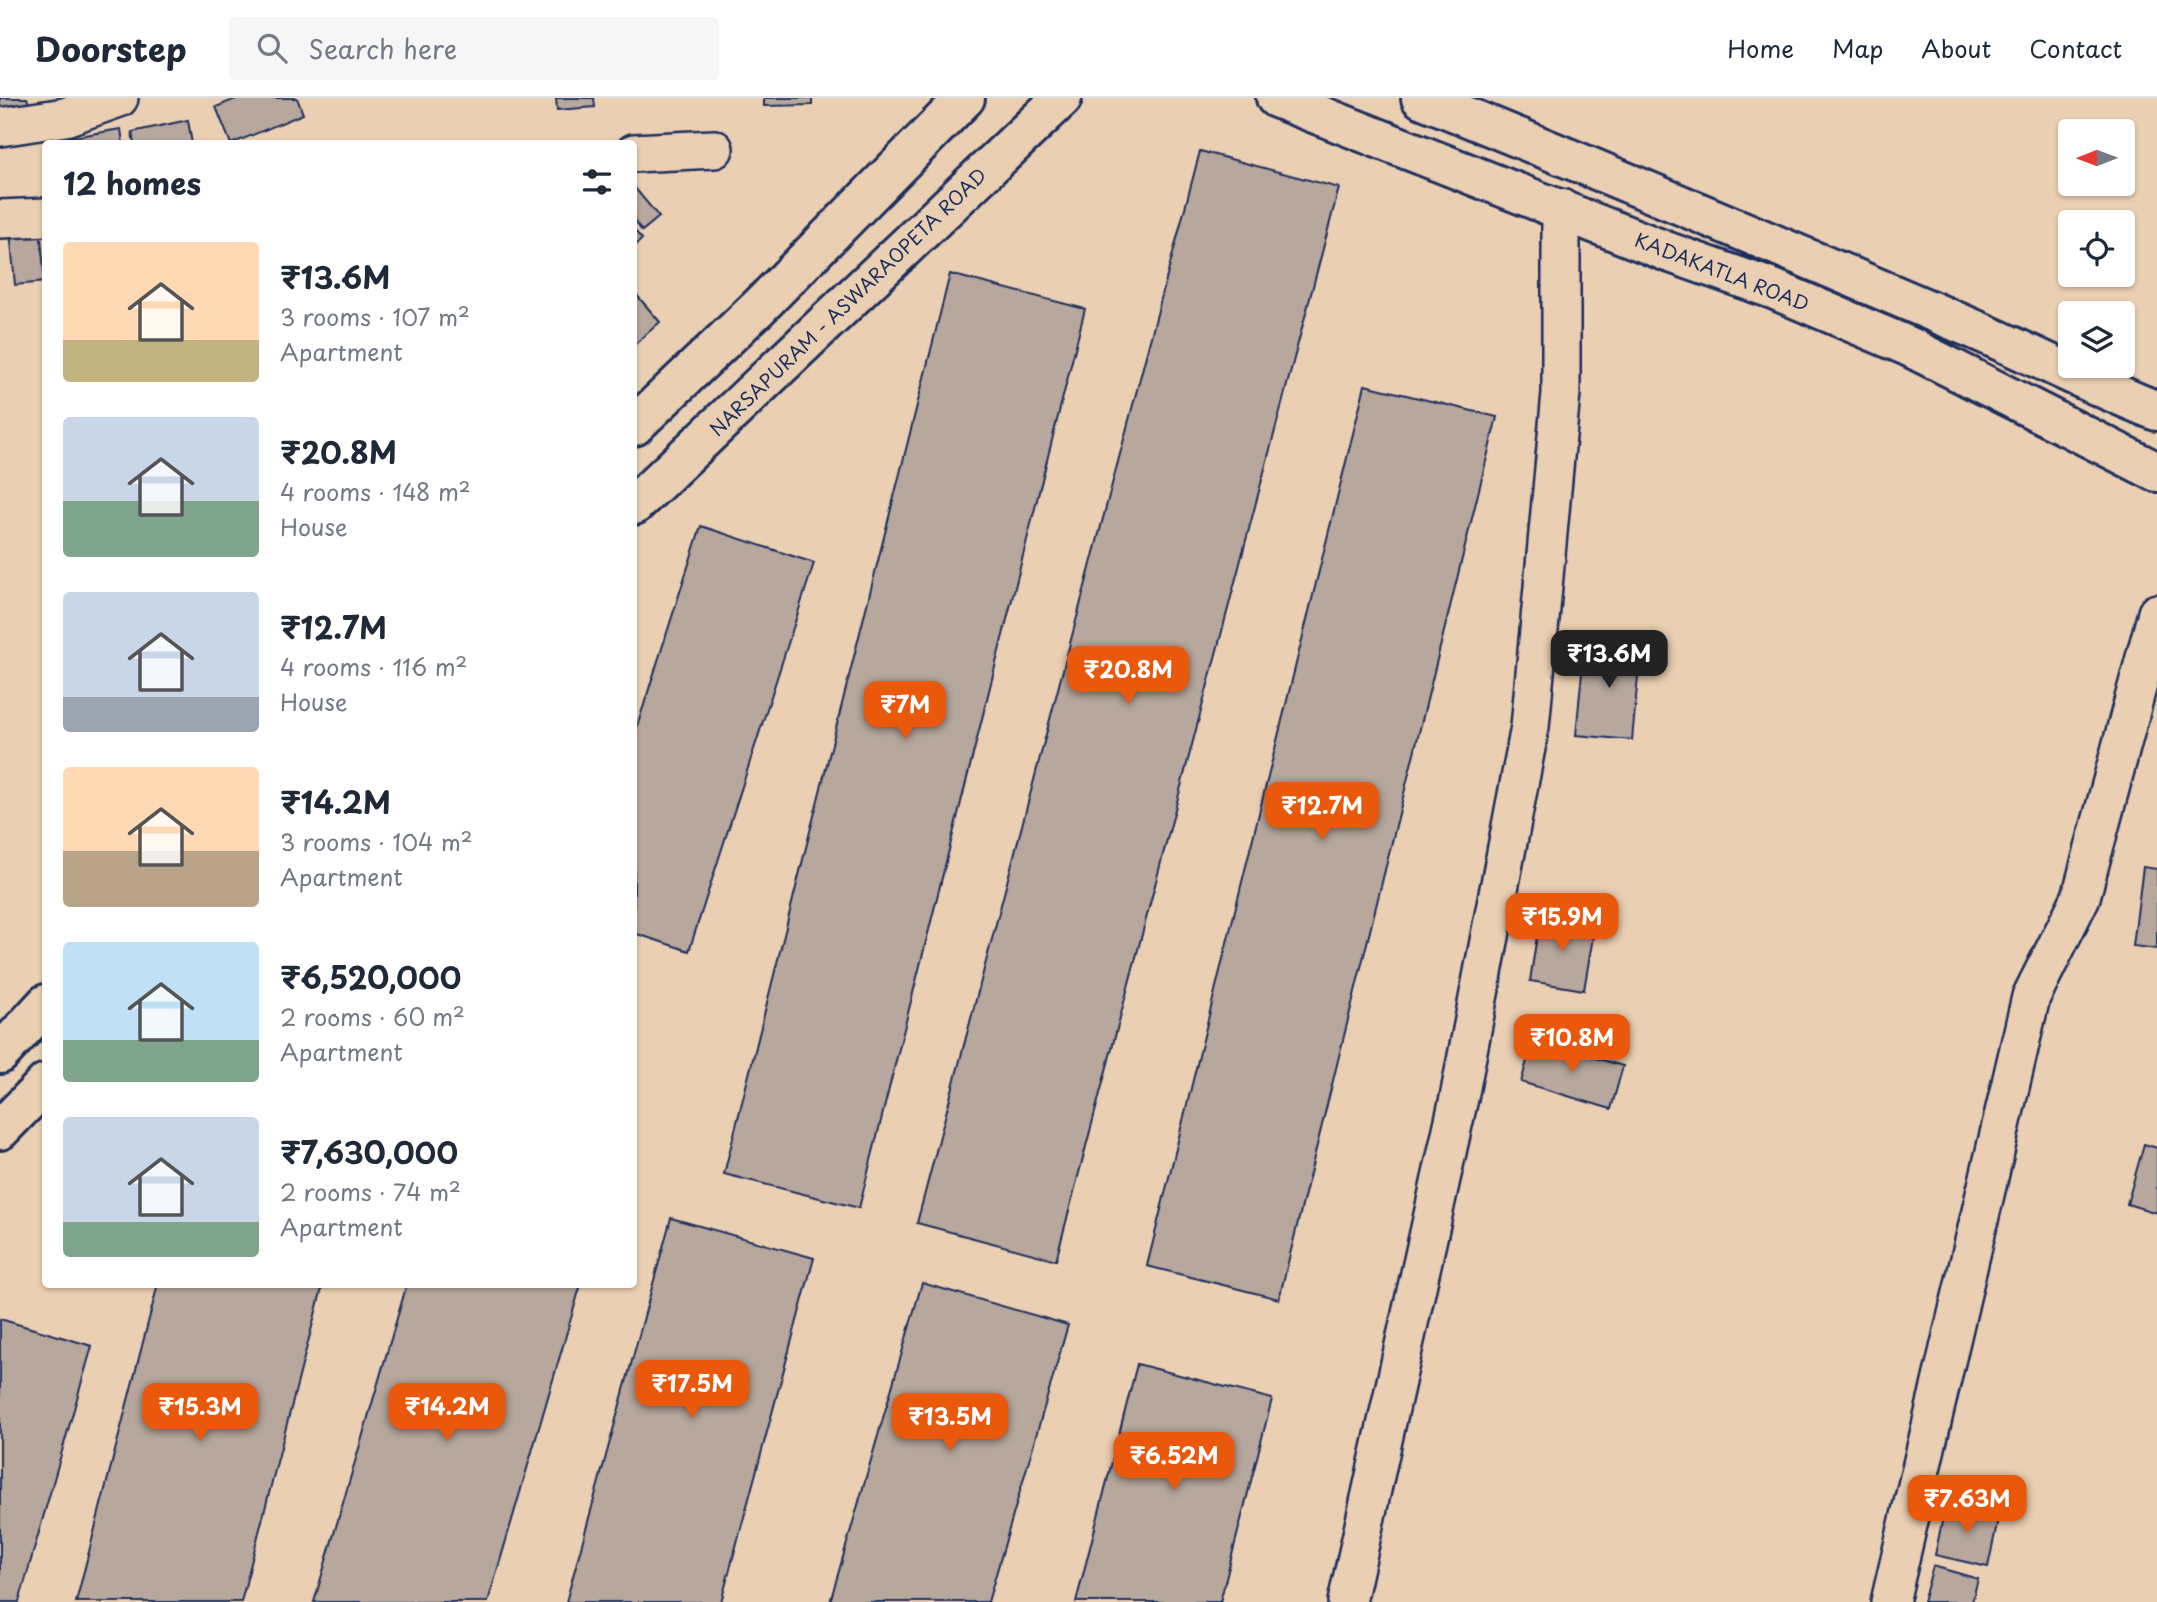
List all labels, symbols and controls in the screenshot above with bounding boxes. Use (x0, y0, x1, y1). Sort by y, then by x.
search box (229, 17, 719, 80)
text: Doorstep (35, 23, 187, 73)
icon: search (253, 29, 291, 67)
text: Search here (309, 29, 457, 68)
text: Home (1727, 30, 1794, 66)
text: Map (1832, 30, 1883, 66)
text: About (1921, 30, 1991, 66)
text: Contact (2029, 30, 2122, 66)
north arrow (2058, 119, 2135, 196)
map controls (2058, 119, 2135, 378)
text: 12 homes (63, 160, 201, 205)
street label: NARSAPURAM - ASWARAOPETA ROAD (703, 161, 992, 442)
icon: filters (578, 163, 616, 201)
button: locate (2058, 210, 2135, 287)
street label: KADAKATLA ROAD (1631, 225, 1814, 317)
text: ₹13.6M (280, 254, 390, 299)
icon: home (119, 270, 203, 354)
text: 3 rooms · 107 m² (280, 299, 470, 334)
button: layers (2058, 301, 2135, 378)
text: Apartment (280, 334, 403, 369)
text: ₹20.8M (280, 429, 397, 474)
icon: home (119, 445, 203, 529)
text: 4 rooms · 148 m² (280, 474, 471, 509)
text: House (280, 509, 347, 544)
text: ₹12.7M (280, 604, 387, 649)
icon: home (119, 620, 203, 704)
pin: ₹13.6M (1552, 630, 1666, 690)
text: ₹13.6M (1567, 635, 1651, 670)
pin: ₹20.8M (1071, 646, 1185, 706)
text: 4 rooms · 116 m² (280, 649, 467, 684)
text: ₹20.8M (1083, 651, 1173, 686)
pin: ₹7M (871, 682, 939, 741)
text: House (280, 684, 347, 719)
text: ₹7M (880, 686, 930, 721)
text: ₹14.2M (280, 779, 391, 824)
pin: ₹12.7M (1265, 782, 1379, 842)
text: ₹12.7M (1281, 787, 1363, 822)
icon: home (119, 795, 203, 879)
text: 3 rooms · 104 m² (280, 824, 473, 859)
text: Apartment (280, 859, 403, 894)
pin: ₹15.9M (1505, 894, 1619, 953)
text: ₹15.9M (1521, 898, 1603, 933)
text: ₹6,520,000 (280, 954, 461, 999)
icon: home (119, 970, 203, 1054)
text: 2 rooms · 60 m² (280, 999, 465, 1034)
pin: ₹10.8M (1515, 1014, 1629, 1074)
text: ₹10.8M (1530, 1019, 1614, 1054)
text: Apartment (280, 1034, 403, 1069)
text: ₹7,630,000 (280, 1129, 458, 1174)
icon: home (119, 1145, 203, 1229)
text: 2 rooms · 74 m² (280, 1174, 461, 1209)
text: Apartment (280, 1209, 403, 1244)
pin: ₹17.5M (635, 1360, 749, 1420)
text: ₹17.5M (651, 1365, 733, 1400)
pin: ₹15.3M (143, 1384, 257, 1443)
pin: ₹14.2M (390, 1384, 504, 1443)
text: ₹15.3M (158, 1388, 242, 1423)
text: ₹14.2M (404, 1388, 490, 1423)
pin: ₹13.5M (893, 1394, 1007, 1453)
text: ₹13.5M (908, 1398, 992, 1433)
pin: ₹6.52M (1117, 1432, 1231, 1492)
text: ₹6.52M (1129, 1437, 1219, 1472)
pin: ₹7.63M (1910, 1476, 2024, 1535)
text: ₹7.63M (1924, 1480, 2010, 1515)

